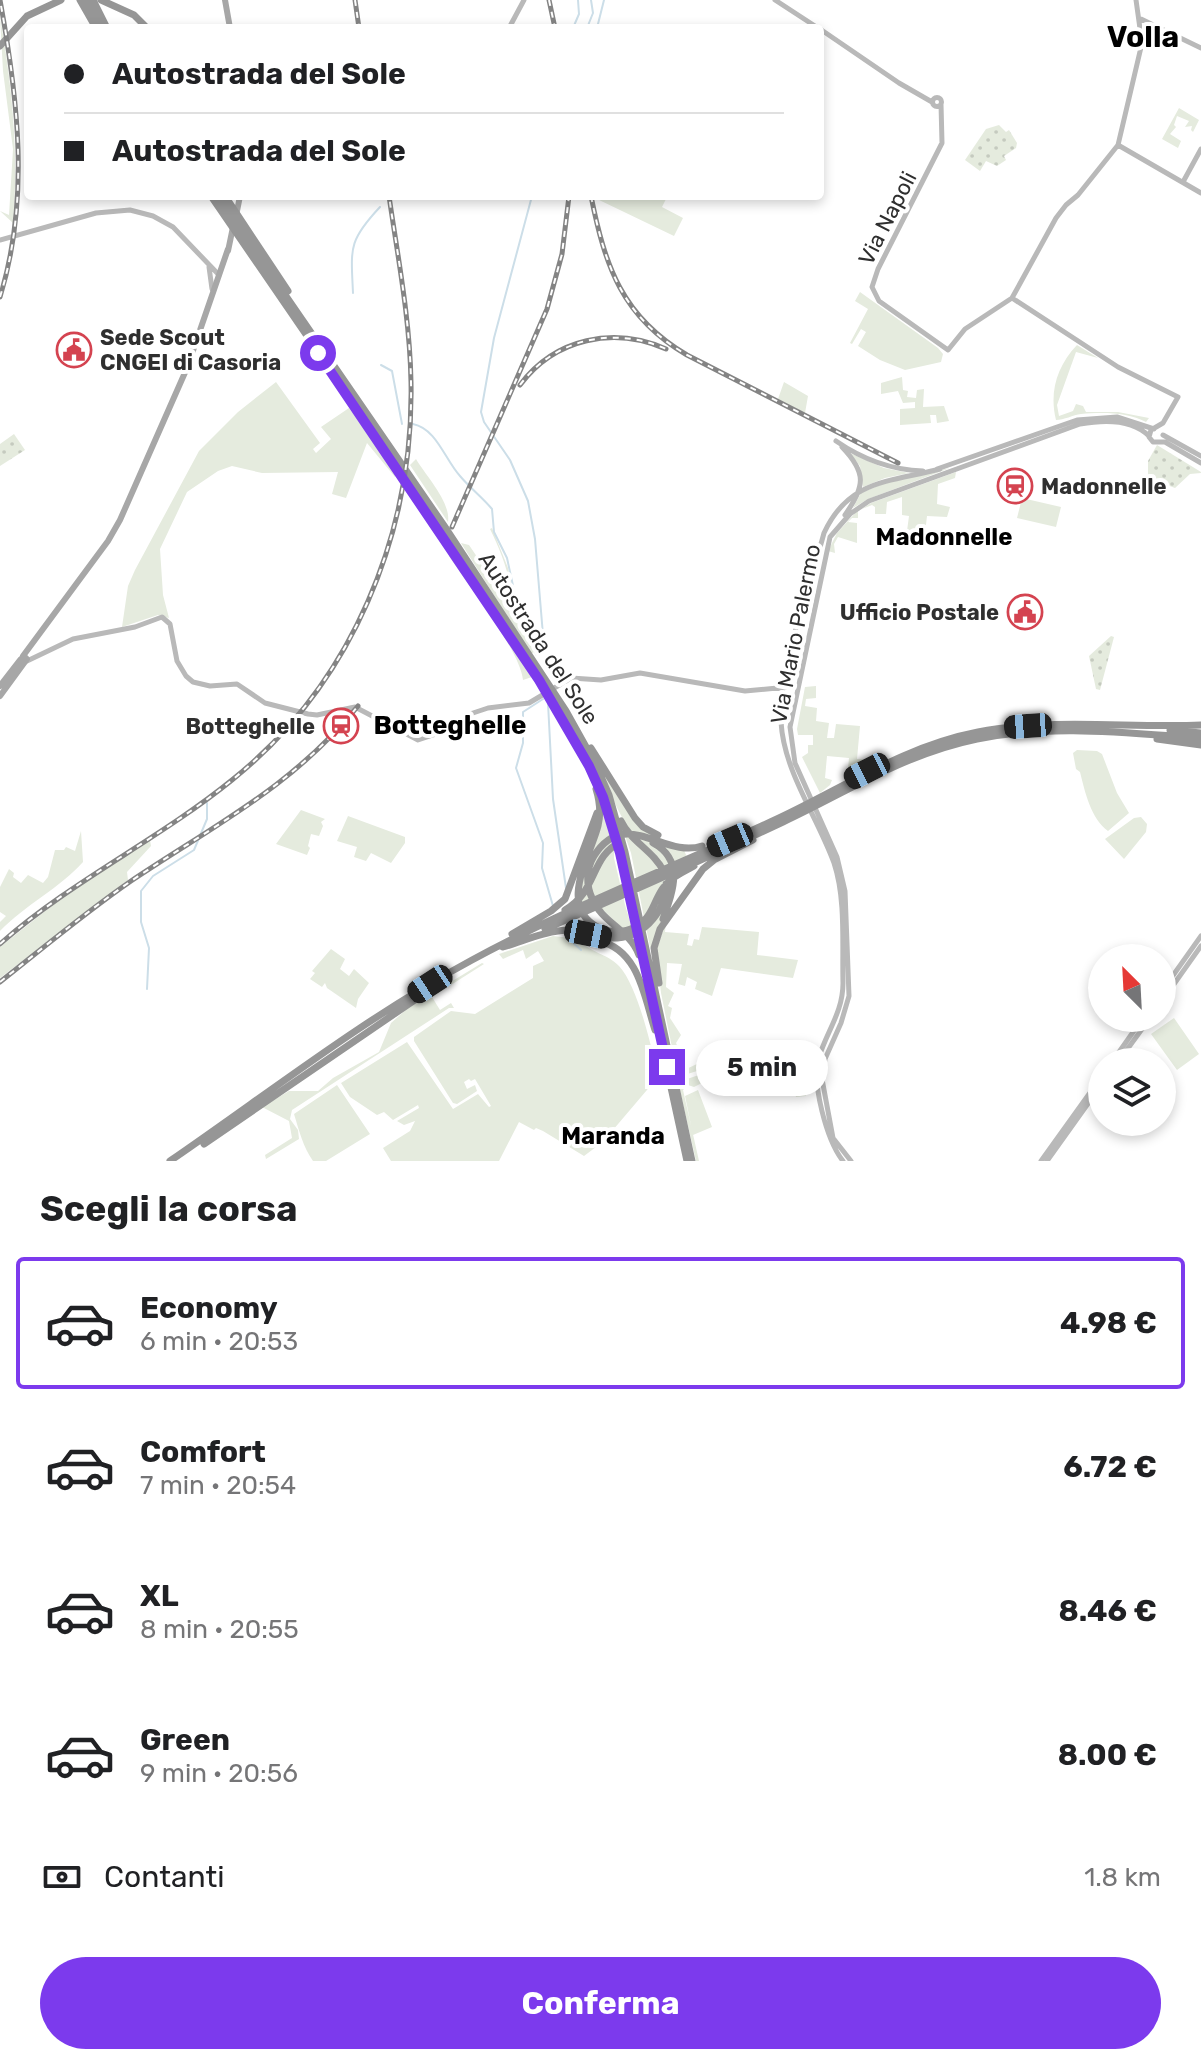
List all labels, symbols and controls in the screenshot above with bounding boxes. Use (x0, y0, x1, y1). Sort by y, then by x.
district label: Volla (1107, 19, 1179, 55)
text: Autostrada del Sole (112, 56, 406, 92)
text: Autostrada del Sole (112, 133, 406, 169)
street label: Via Napoli (852, 167, 922, 269)
place label: Sede Scout CNGEI di Casoria (100, 324, 281, 376)
public building icon: Sede Scout CNGEI di Casoria (55, 331, 93, 369)
route start (300, 335, 336, 371)
station icon: Madonnelle (996, 467, 1034, 505)
place label: Madonnelle (1041, 473, 1167, 500)
district label: Madonnelle (876, 523, 1012, 551)
street label: Via Mario Palermo (765, 542, 826, 726)
street label: Autostrada del Sole (473, 547, 604, 729)
public building icon: Ufficio Postale (1006, 593, 1044, 631)
place label: Ufficio Postale (840, 599, 999, 626)
station icon: Botteghelle (322, 707, 360, 745)
district label: Botteghelle (373, 710, 527, 741)
car (1003, 712, 1053, 740)
place label: Botteghelle (186, 713, 315, 740)
car (840, 749, 894, 793)
car (703, 820, 757, 860)
car (562, 918, 614, 950)
north arrow (1088, 944, 1176, 1032)
map controls (1088, 944, 1176, 1136)
car (403, 961, 457, 1007)
callout: 5 min (695, 1039, 827, 1095)
button: layers (1088, 1048, 1176, 1136)
route end (649, 1049, 685, 1085)
text: 5 min (727, 1052, 797, 1083)
district label: Maranda (561, 1122, 665, 1150)
text: Scegli la corsa (40, 1187, 298, 1230)
icon: car (44, 1287, 116, 1359)
text: Economy (140, 1290, 278, 1326)
text: 4.98 € (1060, 1305, 1157, 1341)
text: 6 min · 20:53 (140, 1326, 298, 1357)
icon: car (44, 1431, 116, 1503)
text: Comfort (140, 1434, 266, 1470)
text: 6.72 € (1063, 1449, 1157, 1485)
text: 7 min · 20:54 (140, 1470, 296, 1501)
icon: car (44, 1575, 116, 1647)
text: XL (140, 1578, 179, 1614)
text: 8.46 € (1059, 1593, 1157, 1629)
text: 8 min · 20:55 (140, 1614, 299, 1645)
icon: car (44, 1719, 116, 1791)
text: Green (140, 1722, 230, 1758)
text: 8.00 € (1058, 1737, 1157, 1773)
text: 9 min · 20:56 (140, 1758, 298, 1789)
icon: cash (40, 1855, 84, 1899)
text: Contanti (104, 1859, 224, 1895)
text: 1.8 km (1084, 1862, 1161, 1893)
button: Conferma (40, 1957, 1161, 2049)

